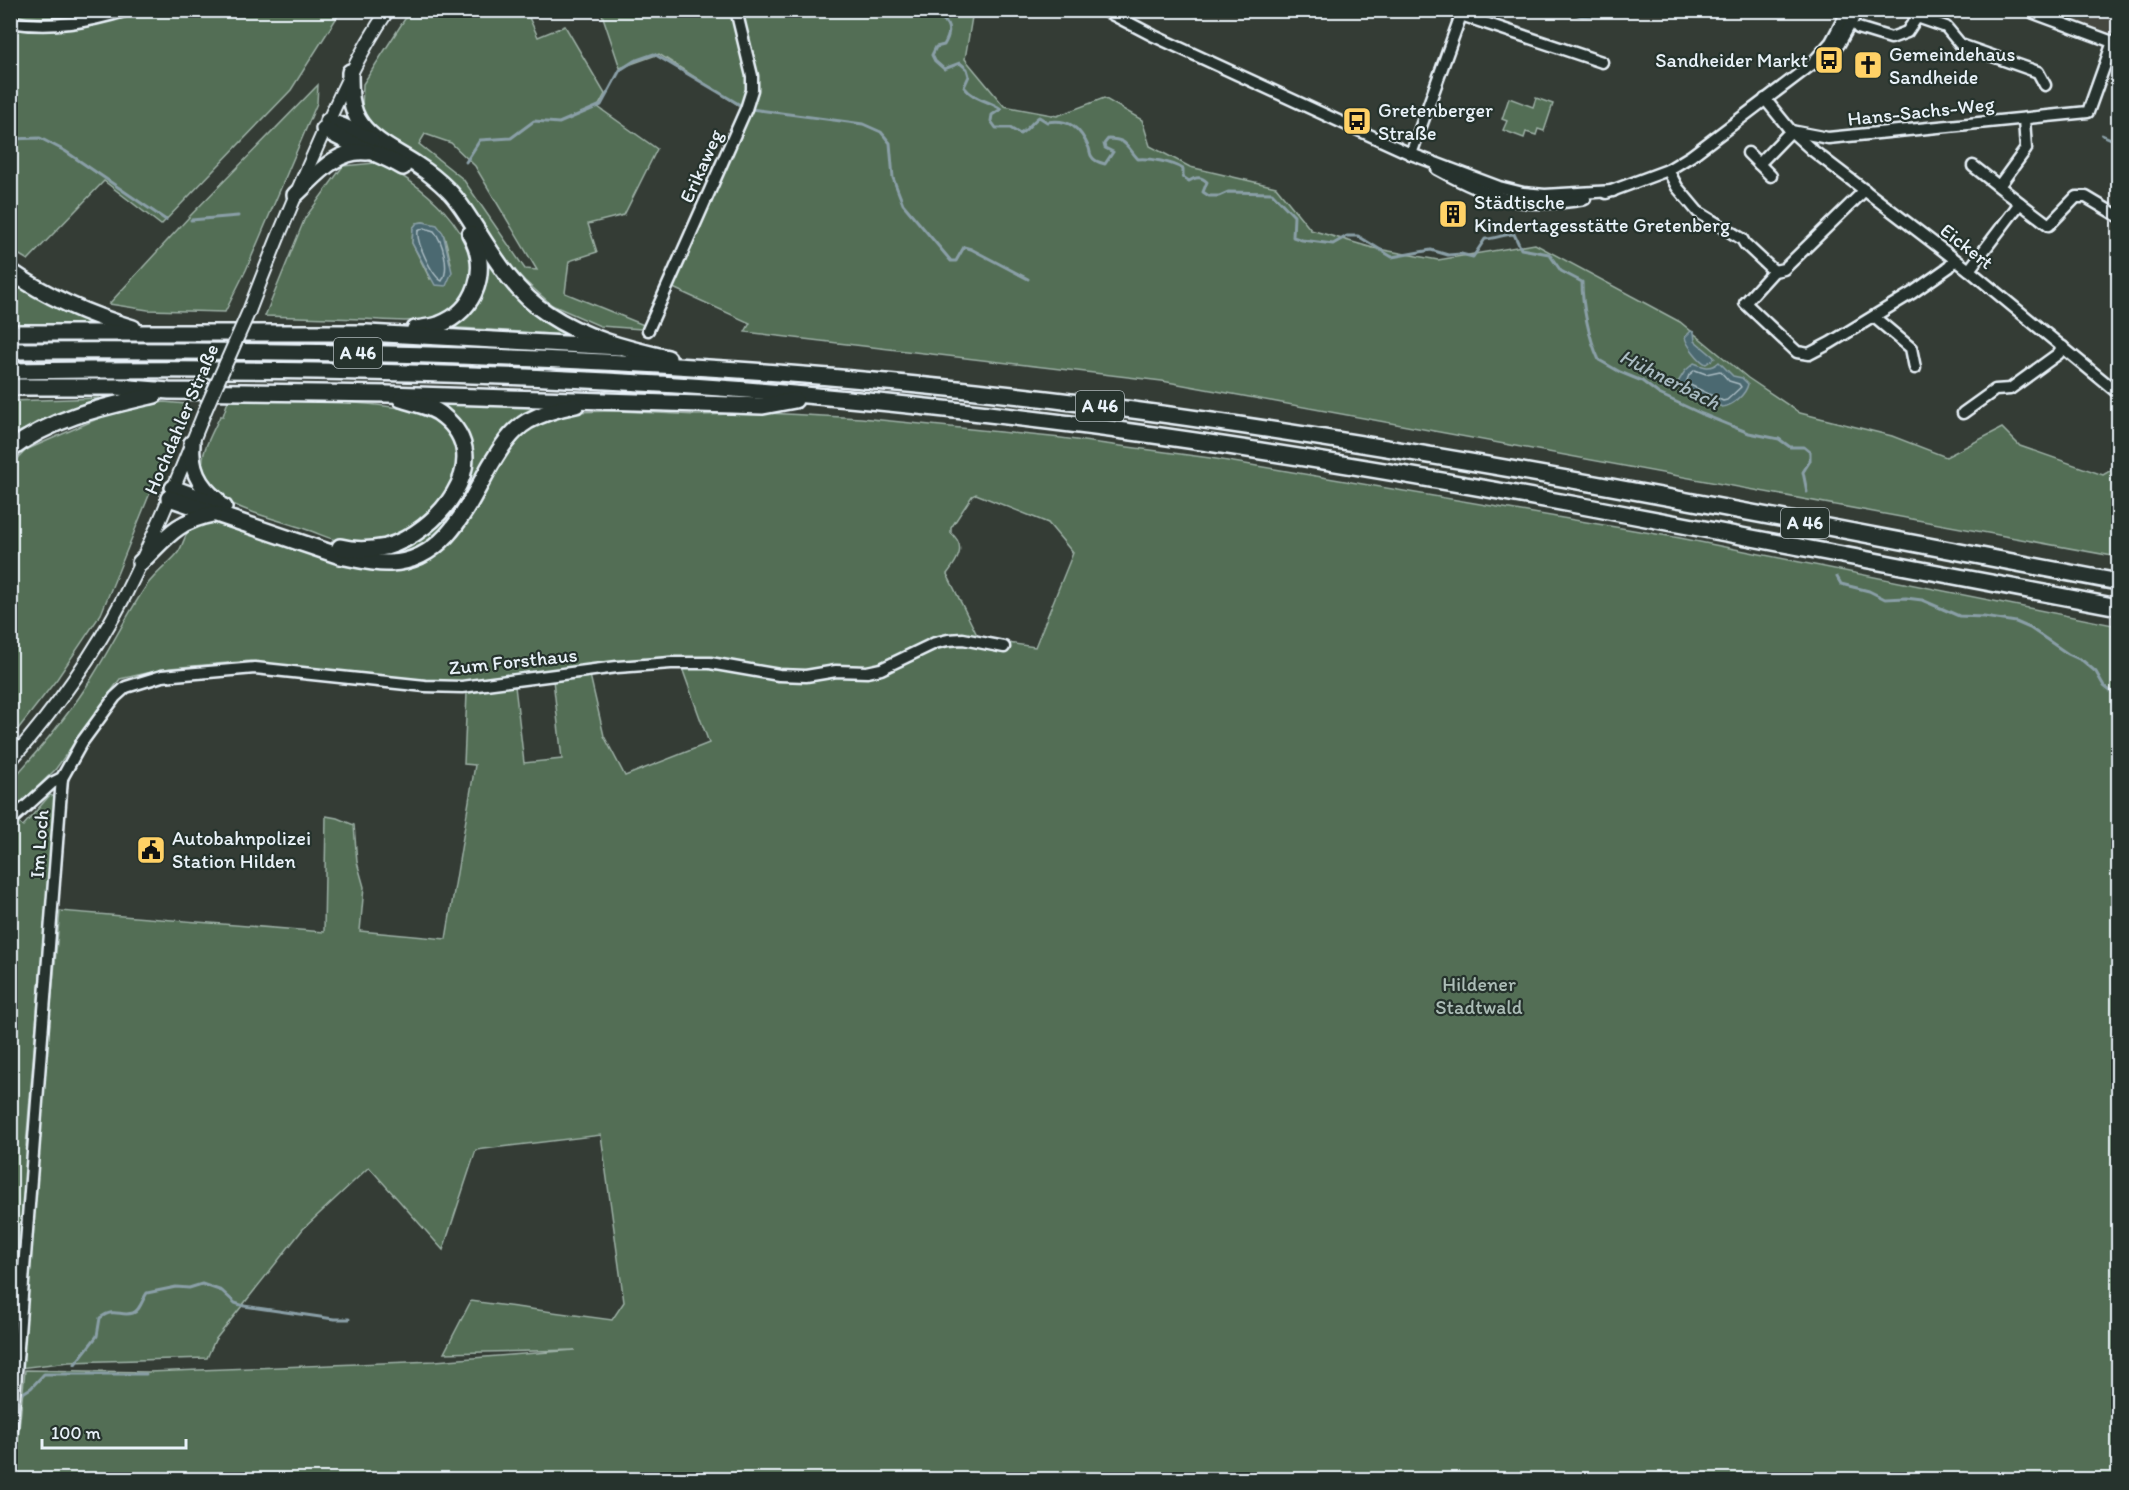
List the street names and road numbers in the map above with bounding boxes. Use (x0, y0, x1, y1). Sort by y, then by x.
street label: Hans-Sachs-Weg (1846, 91, 1996, 131)
street label: Erikaweg (674, 125, 728, 206)
street label: Eickert (1936, 218, 1998, 274)
road number: A 46 (334, 338, 382, 368)
street label: Hochdahler Straße (138, 340, 224, 498)
road number: A 46 (1076, 391, 1124, 421)
road number: A 46 (1781, 508, 1829, 538)
street label: Zum Forsthaus (448, 642, 578, 680)
street label: Im Loch (25, 808, 53, 879)

